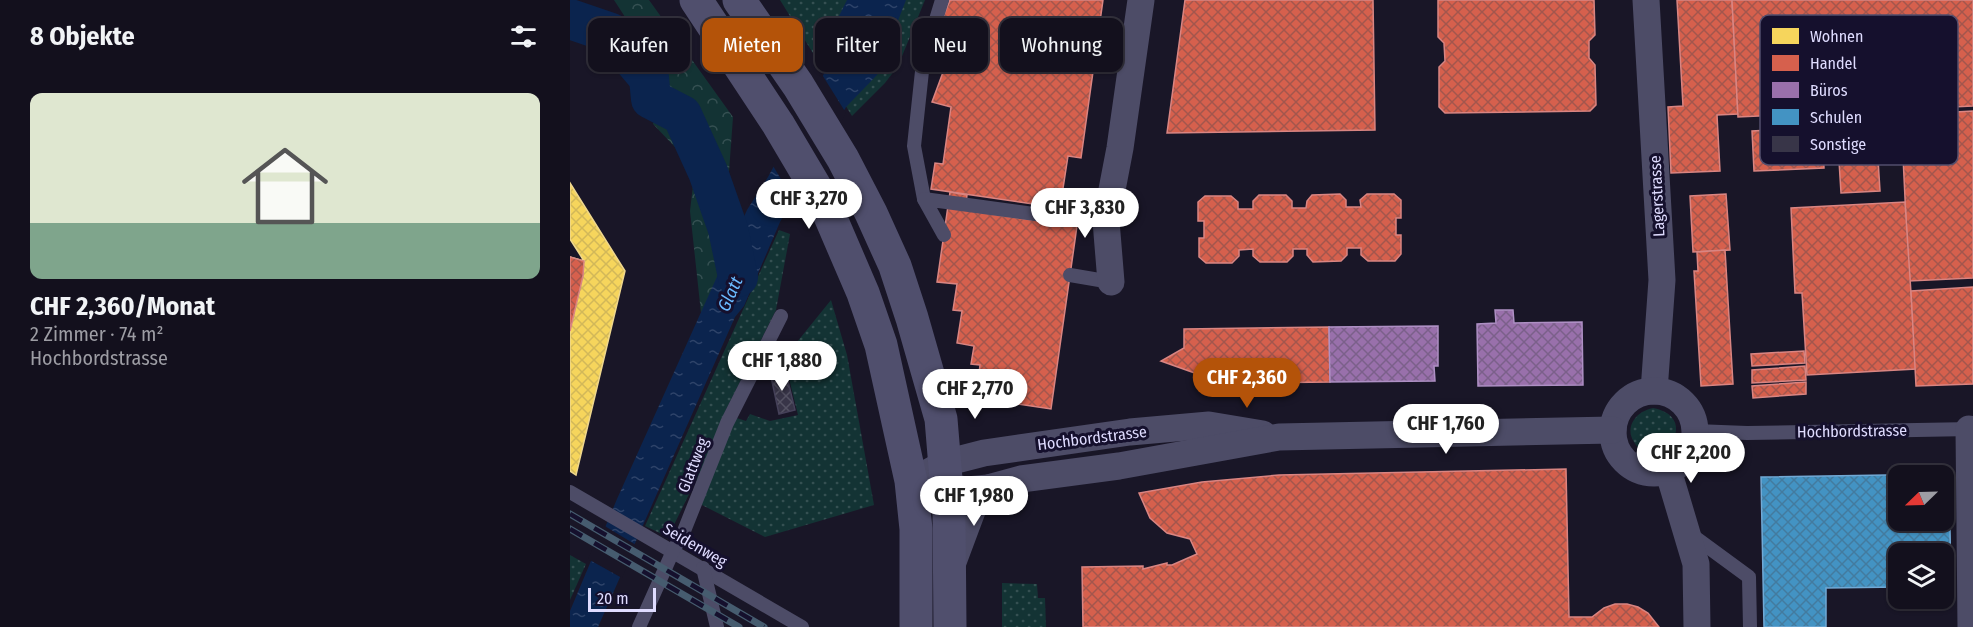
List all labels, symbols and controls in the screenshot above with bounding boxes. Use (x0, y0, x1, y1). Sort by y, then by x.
legend (1760, 15, 1958, 165)
chip: Kaufen (588, 18, 690, 72)
chip: Mieten (702, 18, 803, 72)
chip: Filter (815, 18, 900, 72)
chip: Neu (912, 18, 988, 72)
chip: Wohnung (1000, 18, 1123, 72)
icon: filters (507, 20, 540, 53)
text: 8 Objekte (30, 21, 135, 52)
text: Wohnen (1810, 27, 1863, 46)
text: Handel (1810, 54, 1857, 73)
text: Büros (1810, 81, 1848, 100)
text: Schulen (1810, 108, 1862, 127)
icon: home (231, 132, 339, 240)
text: Sonstige (1810, 135, 1866, 154)
street label: Lagerstrasse (1645, 155, 1669, 237)
pin: CHF 3,270 (740, 179, 878, 230)
text: CHF 3,270 (770, 186, 848, 210)
pin: CHF 3,830 (1016, 188, 1154, 239)
text: CHF 3,830 (1045, 195, 1125, 219)
water label: Glatt (713, 273, 747, 315)
text: CHF 2,360/Monat (30, 291, 215, 322)
text: 2 Zimmer · 74 m² (30, 322, 164, 346)
pin: CHF 1,880 (713, 341, 851, 392)
text: Hochbordstrasse (30, 346, 168, 370)
text: CHF 1,880 (742, 348, 822, 372)
pin: CHF 2,360 (1178, 358, 1316, 409)
text: CHF 2,360 (1207, 365, 1287, 389)
pin: CHF 2,770 (906, 369, 1044, 420)
text: CHF 2,770 (936, 376, 1014, 400)
pin: CHF 1,760 (1377, 404, 1515, 455)
text: CHF 1,760 (1407, 411, 1485, 435)
street label: Hochbordstrasse (1797, 421, 1907, 441)
street label: Hochbordstrasse (1036, 422, 1148, 454)
pin: CHF 2,200 (1622, 433, 1760, 484)
street label: Glattweg (674, 434, 712, 495)
text: CHF 2,200 (1651, 440, 1731, 464)
north arrow (1888, 465, 1954, 531)
map controls (1888, 465, 1954, 609)
pin: CHF 1,980 (905, 476, 1043, 527)
text: CHF 1,980 (934, 483, 1014, 507)
street label: Seidenweg (660, 519, 731, 571)
button: layers (1888, 543, 1954, 609)
scale bar (588, 585, 656, 612)
text: 20 m (597, 589, 628, 608)

